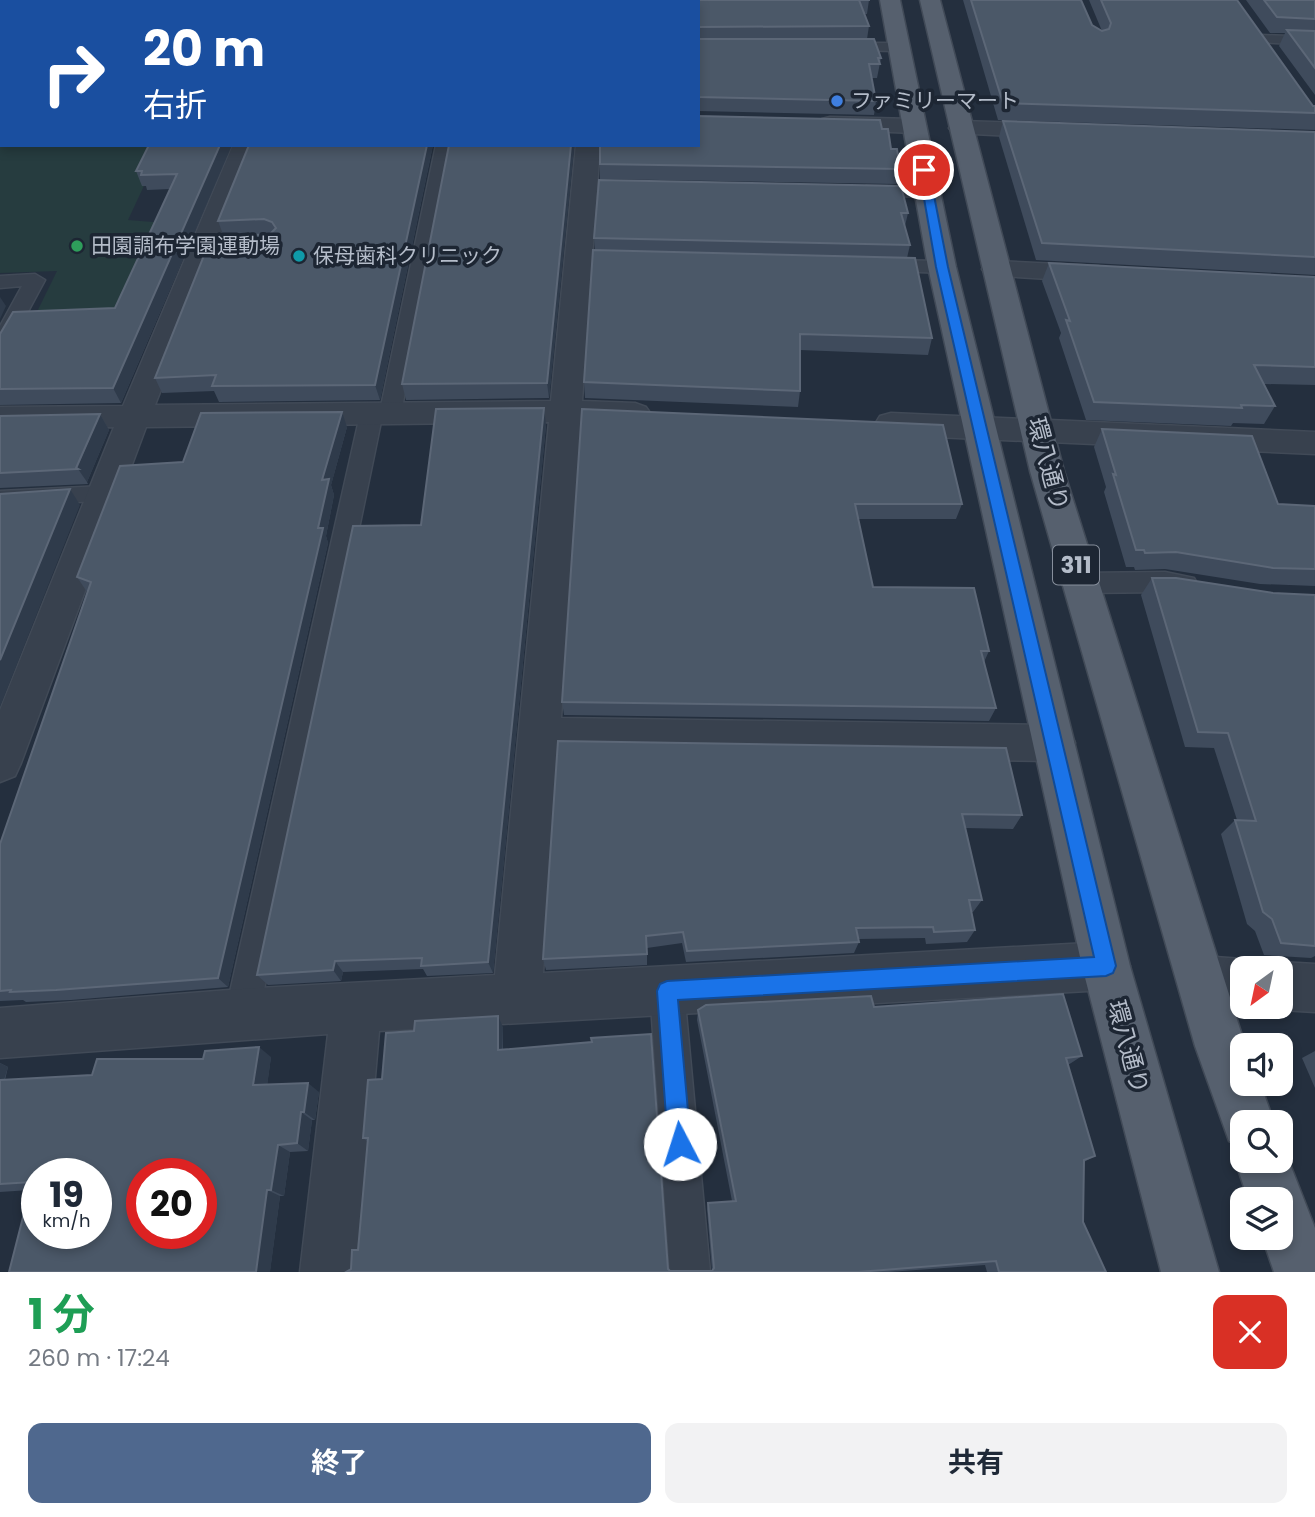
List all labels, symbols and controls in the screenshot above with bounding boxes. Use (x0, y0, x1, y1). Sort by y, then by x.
text: 20 m (143, 15, 265, 83)
icon: right (28, 28, 119, 119)
text: 右折 (143, 82, 207, 127)
place label: ファミリーマート (851, 86, 1019, 115)
marker: ファミリーマート (829, 93, 845, 109)
pin (894, 140, 954, 200)
icon: arrive (905, 151, 943, 189)
place label: 田園調布学園運動場 (91, 231, 280, 260)
marker: 田園調布学園運動場 (69, 238, 85, 254)
place label: 保母歯科クリニック (313, 241, 502, 270)
marker: 保母歯科クリニック (291, 248, 307, 264)
street label: 環八通り (1020, 413, 1077, 515)
road number: 311 (1053, 545, 1099, 584)
north arrow (1230, 956, 1293, 1018)
map controls (1230, 956, 1293, 1250)
street label: 環八通り (1100, 996, 1157, 1098)
button: sound (1230, 1033, 1293, 1096)
position arrow (643, 1107, 717, 1181)
button: search (1230, 1110, 1293, 1173)
speed limit sign: 20 (126, 1158, 217, 1249)
text: 19 (49, 1170, 84, 1219)
button: layers (1230, 1187, 1293, 1250)
text: km/h (43, 1208, 90, 1233)
text: 1 分 (28, 1285, 95, 1344)
button: close (1213, 1295, 1287, 1369)
text: 260 m · 17:24 (28, 1342, 170, 1374)
button: 終了 (28, 1423, 651, 1503)
button: 共有 (665, 1423, 1287, 1503)

